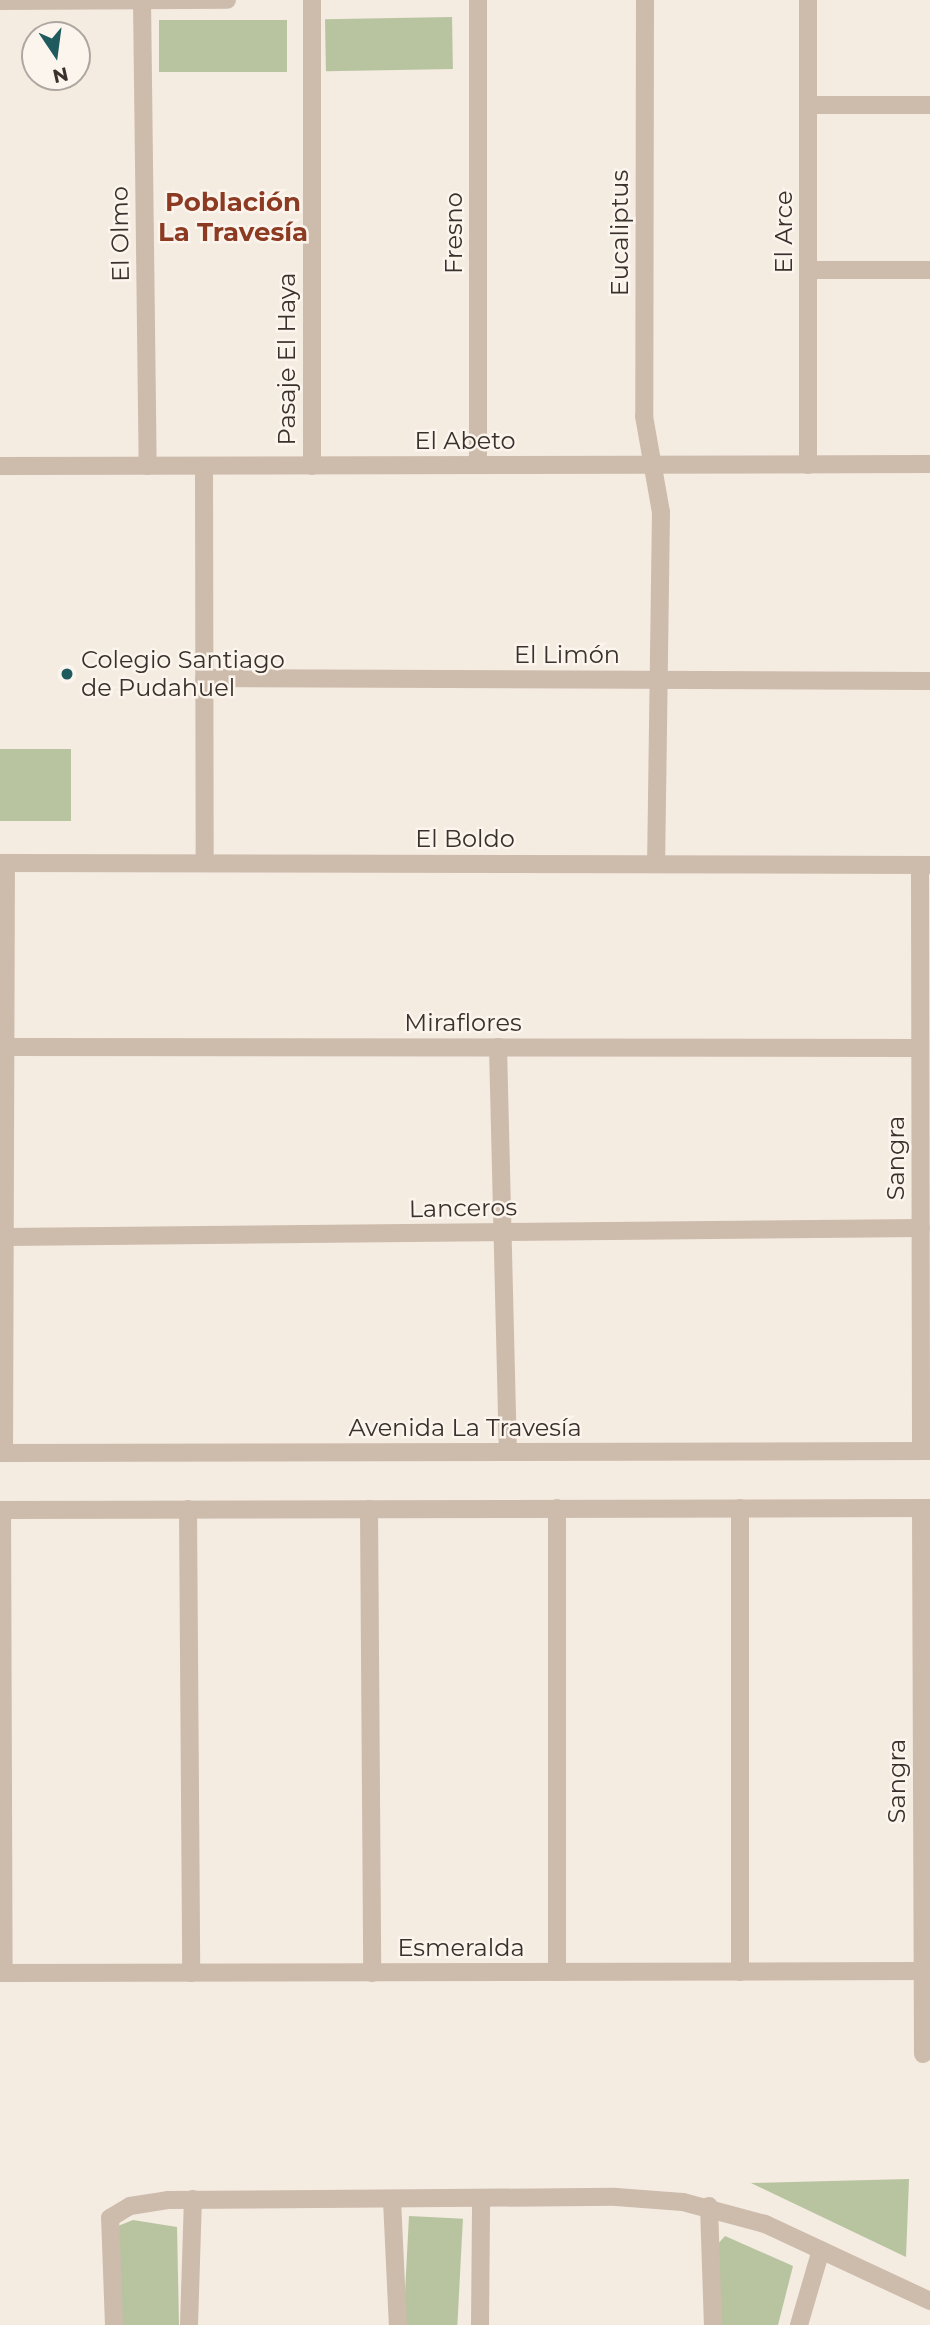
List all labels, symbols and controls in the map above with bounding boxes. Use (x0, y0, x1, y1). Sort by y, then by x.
north arrow (21, 21, 91, 91)
text: N (50, 62, 70, 88)
street label: Eucaliptus (606, 170, 634, 296)
street label: El Olmo (105, 186, 135, 282)
district label: Población La Travesía (158, 187, 308, 248)
street label: El Arce (770, 190, 798, 274)
street label: Fresno (440, 192, 468, 274)
street label: Pasaje El Haya (273, 273, 301, 445)
street label: El Abeto (414, 427, 516, 455)
street label: El Limón (514, 641, 620, 669)
place label: Colegio Santiago de Pudahuel (81, 646, 285, 702)
marker: Colegio Santiago de Pudahuel (59, 666, 75, 682)
street label: El Boldo (415, 825, 515, 853)
street label: Miraflores (404, 1009, 522, 1037)
street label: Sangra (882, 1116, 910, 1200)
street label: Lanceros (409, 1193, 517, 1223)
street label: Avenida La Travesía (348, 1414, 582, 1442)
street label: Sangra (883, 1739, 911, 1823)
street label: Esmeralda (397, 1934, 525, 1962)

